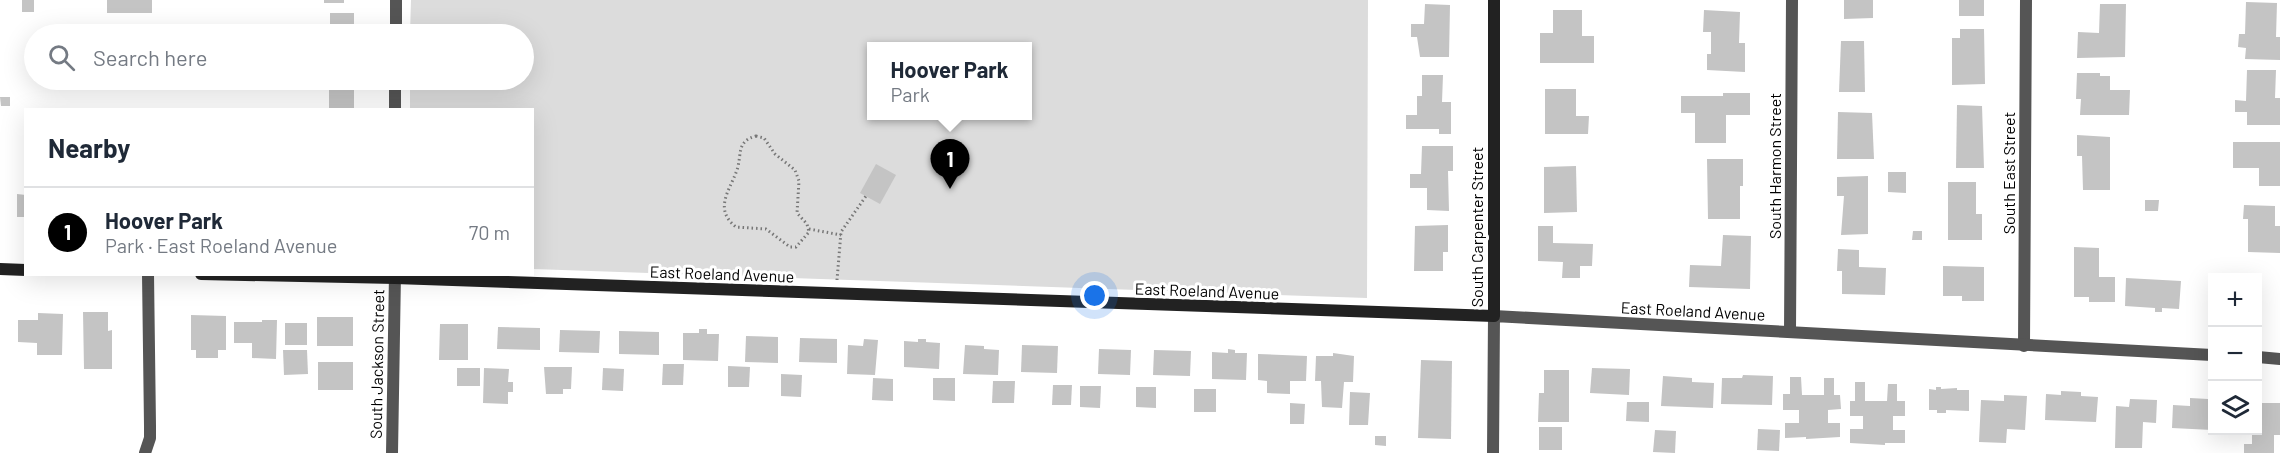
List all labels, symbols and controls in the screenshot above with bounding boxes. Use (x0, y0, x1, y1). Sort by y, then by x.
search box (24, 24, 534, 90)
icon: search (45, 41, 78, 74)
popup (867, 42, 1032, 120)
text: Search here (93, 44, 207, 70)
text: Hoover Park (890, 56, 1009, 82)
text: Park (890, 82, 930, 106)
street label: South Harmon Street (1765, 93, 1784, 239)
street label: South East Street (1999, 112, 2018, 234)
text: Nearby (48, 132, 130, 163)
pin: 1 (930, 140, 970, 189)
street label: South Carpenter Street (1467, 147, 1486, 307)
text: Hoover Park (105, 207, 223, 233)
text: 1 (64, 220, 71, 244)
text: 70 m (469, 220, 510, 244)
text: Park · East Roeland Avenue (105, 233, 337, 257)
street label: East Roeland Avenue (649, 261, 795, 286)
map controls (2208, 273, 2262, 435)
button: + (2208, 273, 2262, 327)
street label: East Roeland Avenue (1134, 278, 1280, 303)
your location (1080, 281, 1109, 310)
street label: South Jackson Street (366, 289, 387, 439)
street label: East Roeland Avenue (1620, 297, 1766, 324)
button: − (2208, 327, 2262, 381)
button: layers (2208, 381, 2262, 435)

